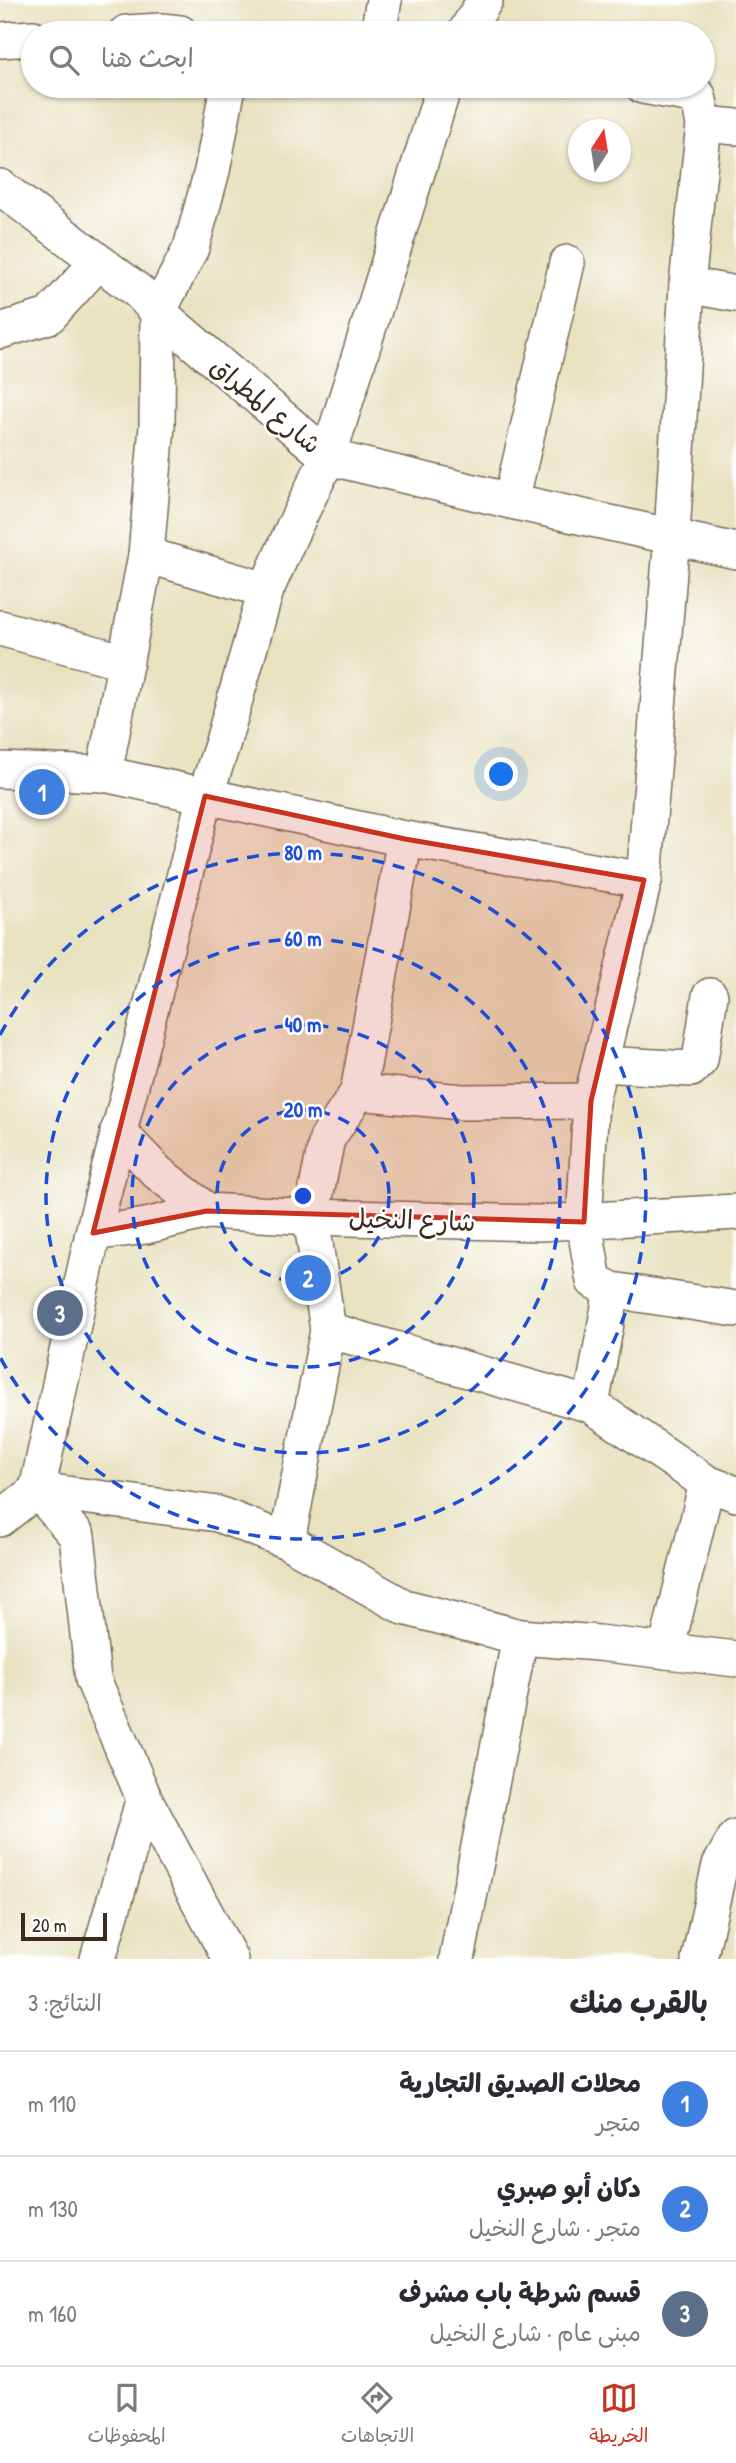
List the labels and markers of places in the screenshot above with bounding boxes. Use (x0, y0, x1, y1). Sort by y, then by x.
pin: 1 (19, 766, 65, 818)
centre of rings (291, 1184, 315, 1208)
pin: 2 (285, 1252, 331, 1304)
pin: 3 (37, 1287, 83, 1339)

